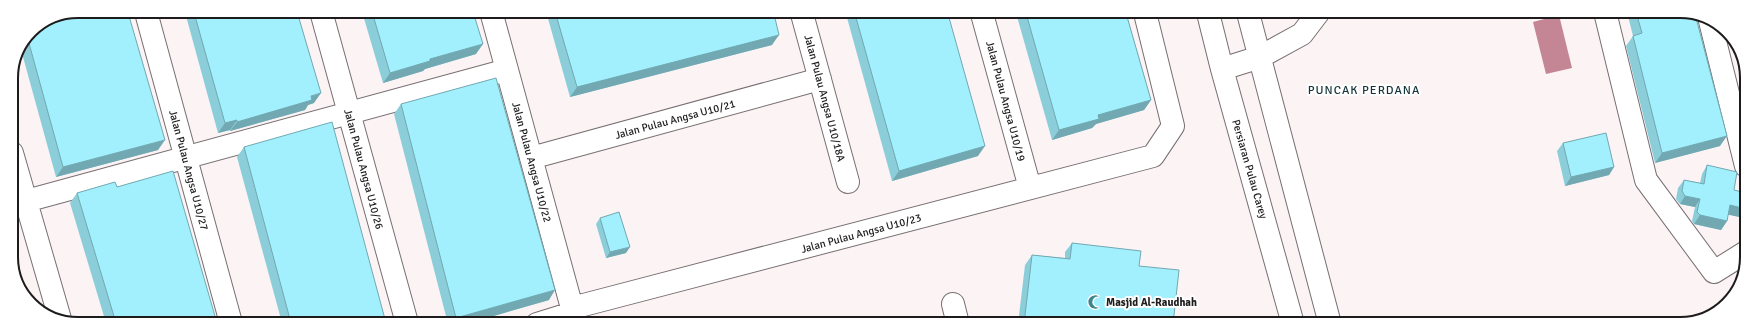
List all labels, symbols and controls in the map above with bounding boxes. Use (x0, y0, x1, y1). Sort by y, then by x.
street label: Jalan Pulau Angsa U10/18A (801, 33, 848, 163)
street label: Jalan Pulau Angsa U10/19 (983, 40, 1028, 163)
district label: PUNCAK PERDANA (1308, 83, 1420, 98)
street label: Jalan Pulau Angsa U10/21 (614, 97, 737, 142)
street label: Jalan Pulau Angsa U10/22 (509, 101, 554, 224)
street label: Jalan Pulau Angsa U10/26 (341, 108, 386, 231)
street label: Jalan Pulau Angsa U10/27 (166, 109, 211, 232)
street label: Persiaran Pulau Carey (1229, 118, 1270, 221)
street label: Jalan Pulau Angsa U10/23 (800, 211, 923, 256)
mosque icon: Masjid Al-Raudhah (1087, 294, 1103, 310)
place label: Masjid Al-Raudhah (1106, 296, 1197, 309)

